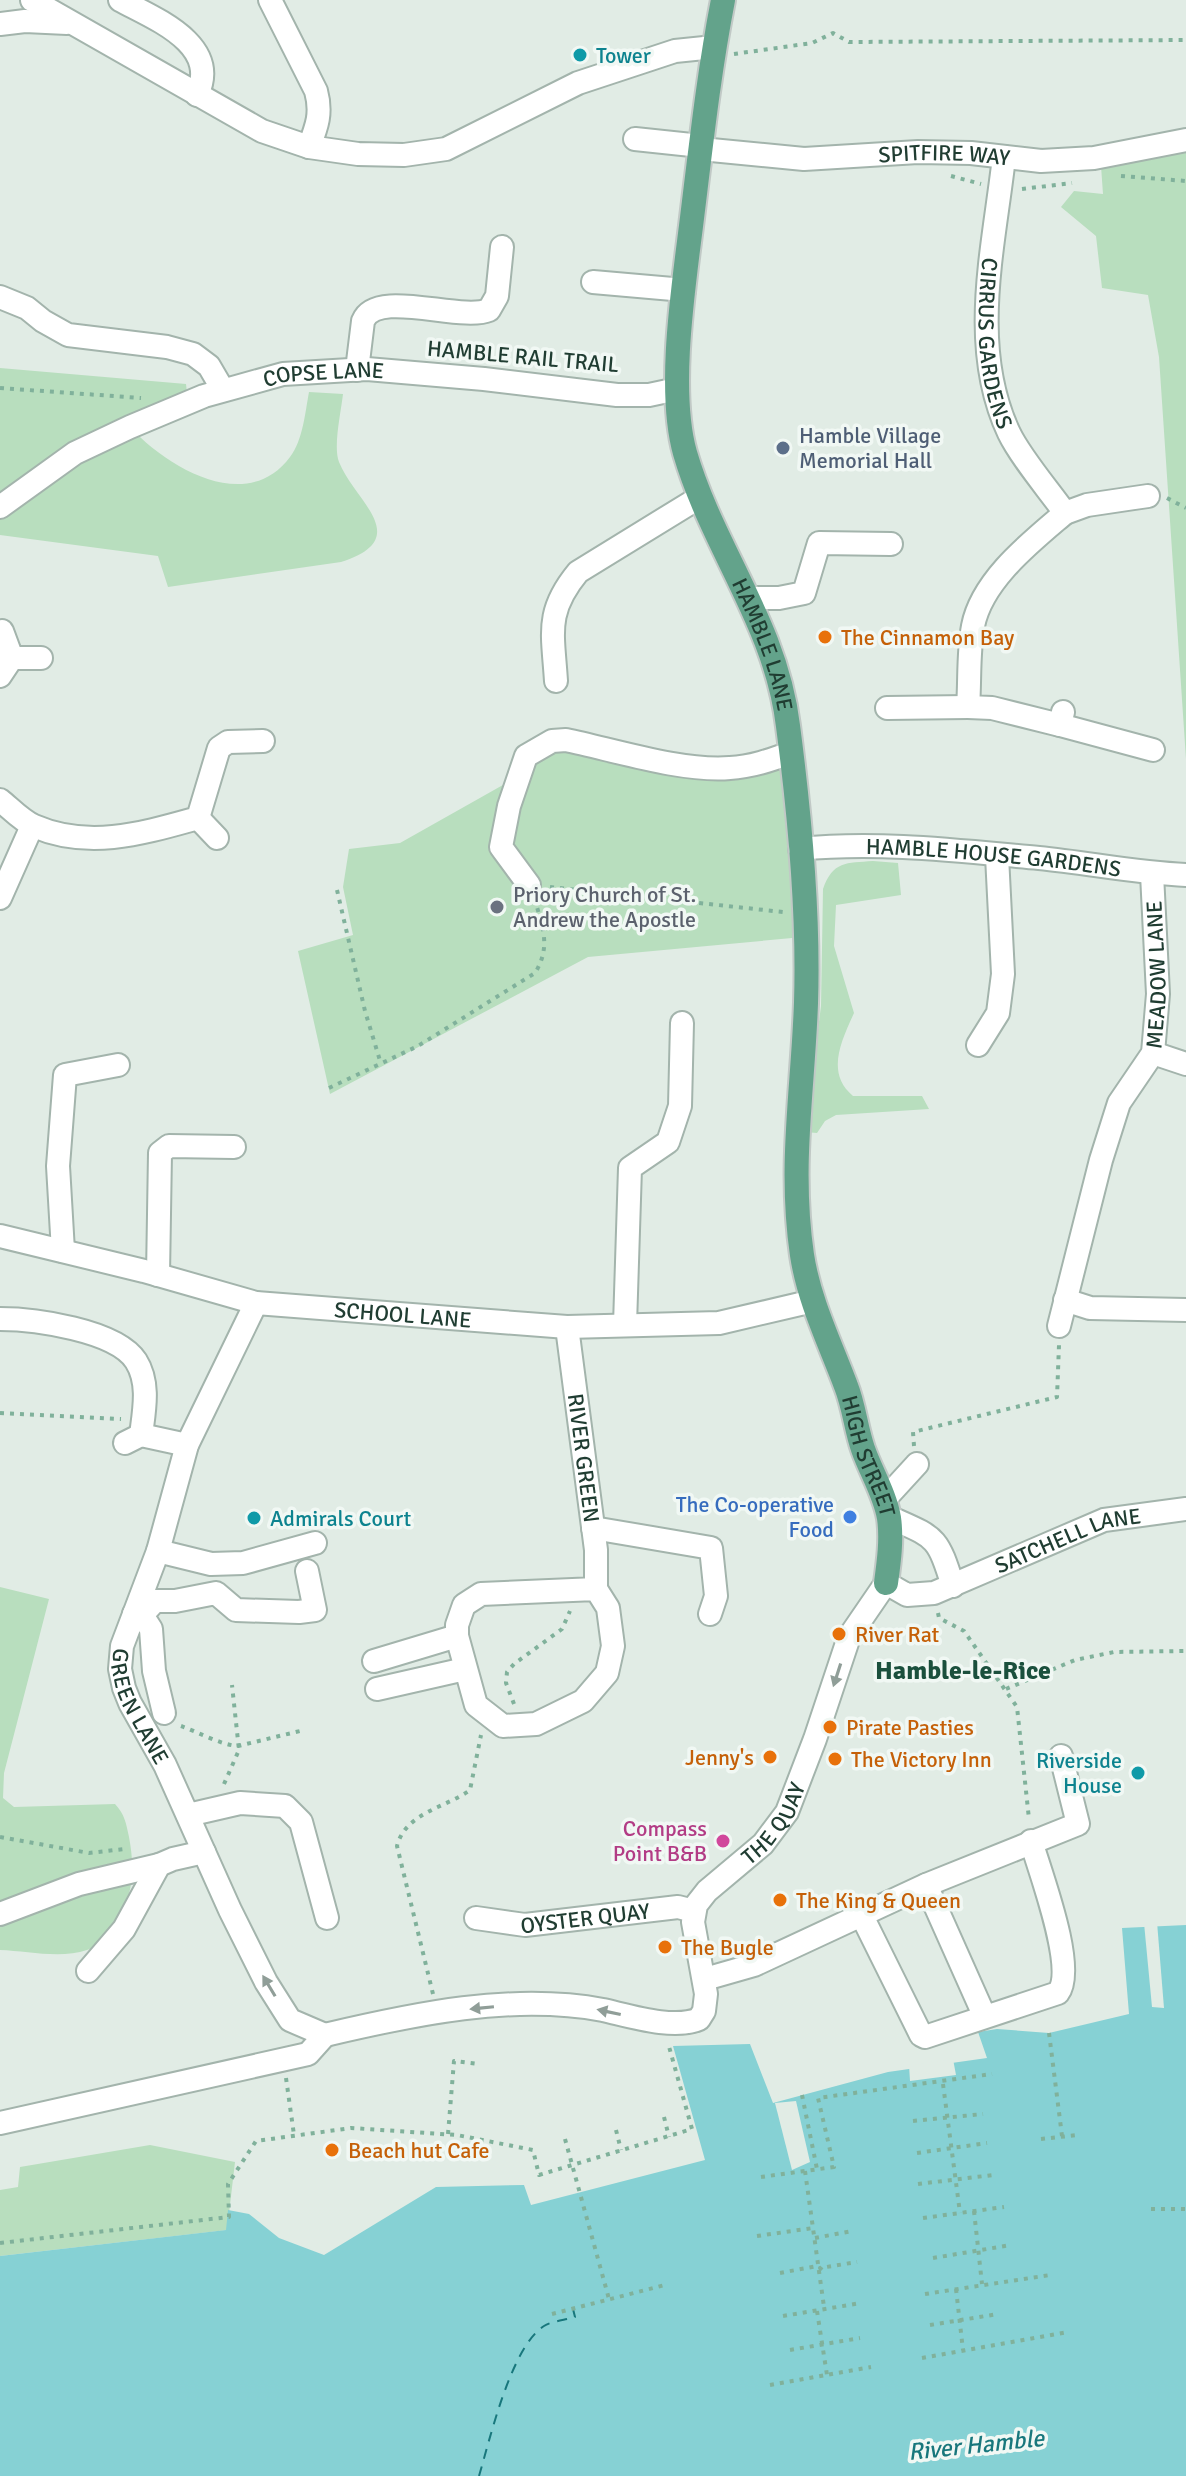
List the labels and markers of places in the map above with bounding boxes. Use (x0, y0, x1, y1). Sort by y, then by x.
place label: Tower (596, 42, 651, 69)
marker: Tower (571, 46, 589, 64)
place label: Hamble Village Memorial Hall (799, 422, 941, 474)
marker: Hamble Village Memorial Hall (774, 439, 792, 457)
place label: The Cinnamon Bay (841, 624, 1015, 651)
marker: The Cinnamon Bay (816, 628, 834, 646)
place label: Priory Church of St. Andrew the Apostle (513, 881, 696, 933)
marker: Priory Church of St. Andrew the Apostle (488, 898, 506, 916)
place label: The Co-operative Food (676, 1491, 834, 1543)
place label: Admirals Court (270, 1505, 412, 1532)
marker: The Co-operative Food (841, 1508, 859, 1526)
marker: Admirals Court (245, 1509, 263, 1527)
place label: River Rat (855, 1621, 940, 1648)
marker: River Rat (830, 1625, 848, 1643)
place label: Pirate Pasties (846, 1714, 974, 1741)
marker: Pirate Pasties (821, 1718, 839, 1736)
place label: Jenny's (685, 1744, 754, 1771)
place label: The Victory Inn (851, 1746, 992, 1773)
place label: Riverside House (1036, 1747, 1122, 1799)
marker: Jenny's (761, 1748, 779, 1766)
marker: The Victory Inn (826, 1750, 844, 1768)
marker: Riverside House (1129, 1764, 1147, 1782)
place label: Compass Point B&B (613, 1815, 707, 1867)
marker: Compass Point B&B (714, 1832, 732, 1850)
place label: The King & Queen (796, 1887, 961, 1914)
marker: The King & Queen (771, 1891, 789, 1909)
place label: The Bugle (681, 1934, 774, 1961)
marker: The Bugle (656, 1938, 674, 1956)
place label: Beach hut Cafe (348, 2137, 490, 2164)
marker: Beach hut Cafe (323, 2141, 341, 2159)

